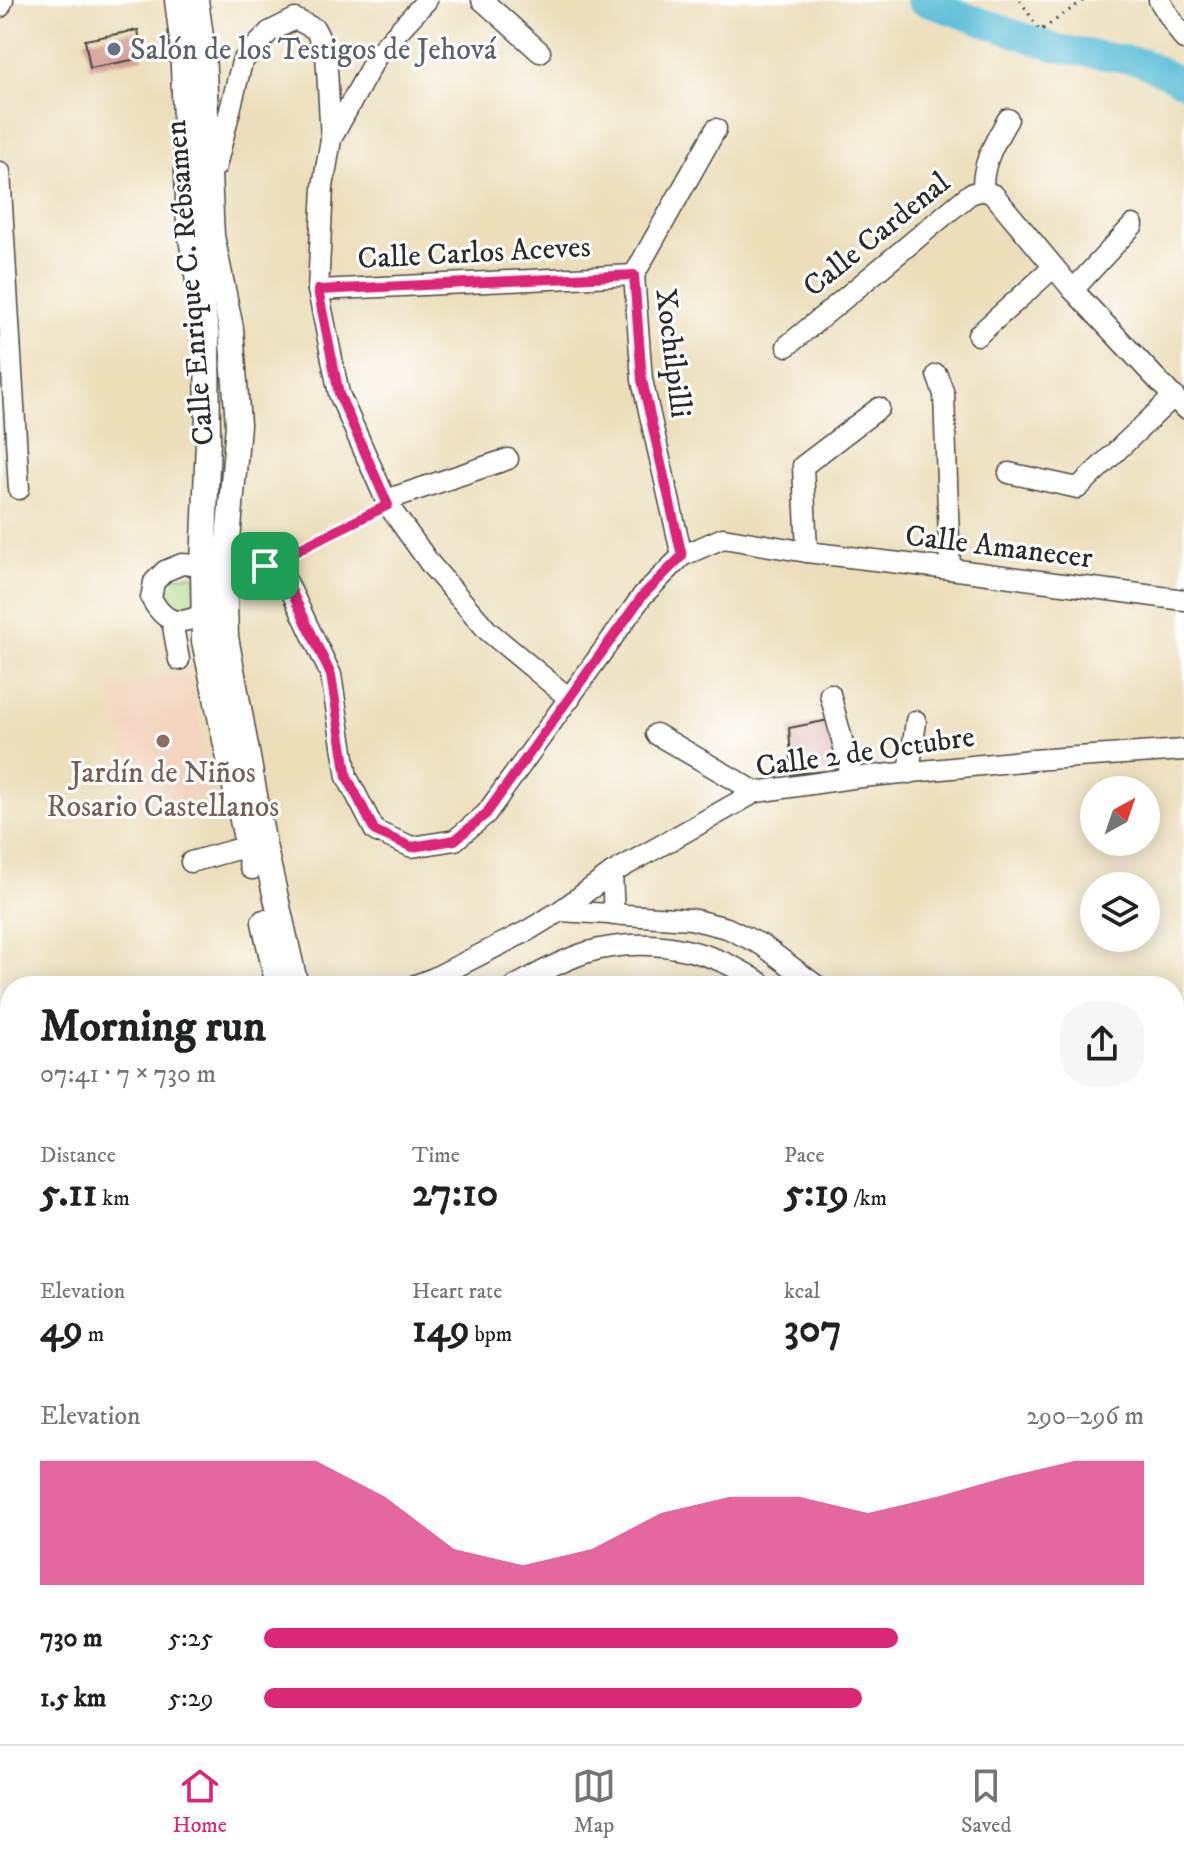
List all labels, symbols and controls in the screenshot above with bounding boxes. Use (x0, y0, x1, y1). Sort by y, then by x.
place label: Salón de los Testigos de Jehová (130, 32, 497, 69)
marker: Salón de los Testigos de Jehová (105, 40, 123, 58)
street label: Calle Enrique C. Rébsamen (158, 118, 223, 447)
street label: Calle Cardenal (796, 165, 958, 306)
street label: Calle Carlos Aceves (357, 229, 591, 278)
street label: Xochilpilli (646, 286, 699, 420)
street label: Calle Amanecer (903, 518, 1095, 577)
pin (231, 532, 299, 600)
icon: arrive (243, 544, 287, 588)
street label: Calle 2 de Octubre (754, 719, 977, 786)
marker: Jardín de Niños Rosario Castellanos (154, 732, 172, 750)
place label: Jardín de Niños Rosario Castellanos (47, 755, 279, 826)
north arrow (1080, 776, 1160, 856)
map controls (1080, 776, 1160, 952)
button: layers (1080, 872, 1160, 952)
text: Morning run (40, 1000, 266, 1055)
button: share (1060, 1002, 1144, 1086)
text: 07:41 · 7 × 730 m (40, 1058, 216, 1091)
text: Distance (40, 1142, 116, 1169)
text: Time (412, 1142, 460, 1169)
text: Pace (784, 1142, 825, 1169)
text: 5.11 (40, 1169, 98, 1219)
text: 27:10 (412, 1169, 498, 1219)
text: 5:19 (784, 1169, 849, 1219)
text: km (98, 1185, 130, 1212)
text: /km (849, 1185, 887, 1212)
text: Elevation (40, 1278, 125, 1305)
text: Heart rate (412, 1278, 502, 1305)
text: kcal (784, 1278, 820, 1305)
text: 49 (40, 1305, 83, 1355)
text: 149 (412, 1305, 470, 1355)
text: 307 (784, 1305, 842, 1355)
text: m (83, 1321, 104, 1348)
text: bpm (470, 1321, 512, 1348)
text: Elevation (40, 1400, 141, 1433)
text: 290–296 m (1026, 1400, 1144, 1433)
text: 730 m (40, 1622, 103, 1655)
text: 5:25 (168, 1622, 213, 1655)
text: 1.5 km (40, 1682, 106, 1715)
text: 5:29 (168, 1682, 213, 1715)
tab: Home (173, 1764, 227, 1839)
tab: Map (572, 1764, 616, 1839)
tab: Saved (961, 1764, 1011, 1839)

